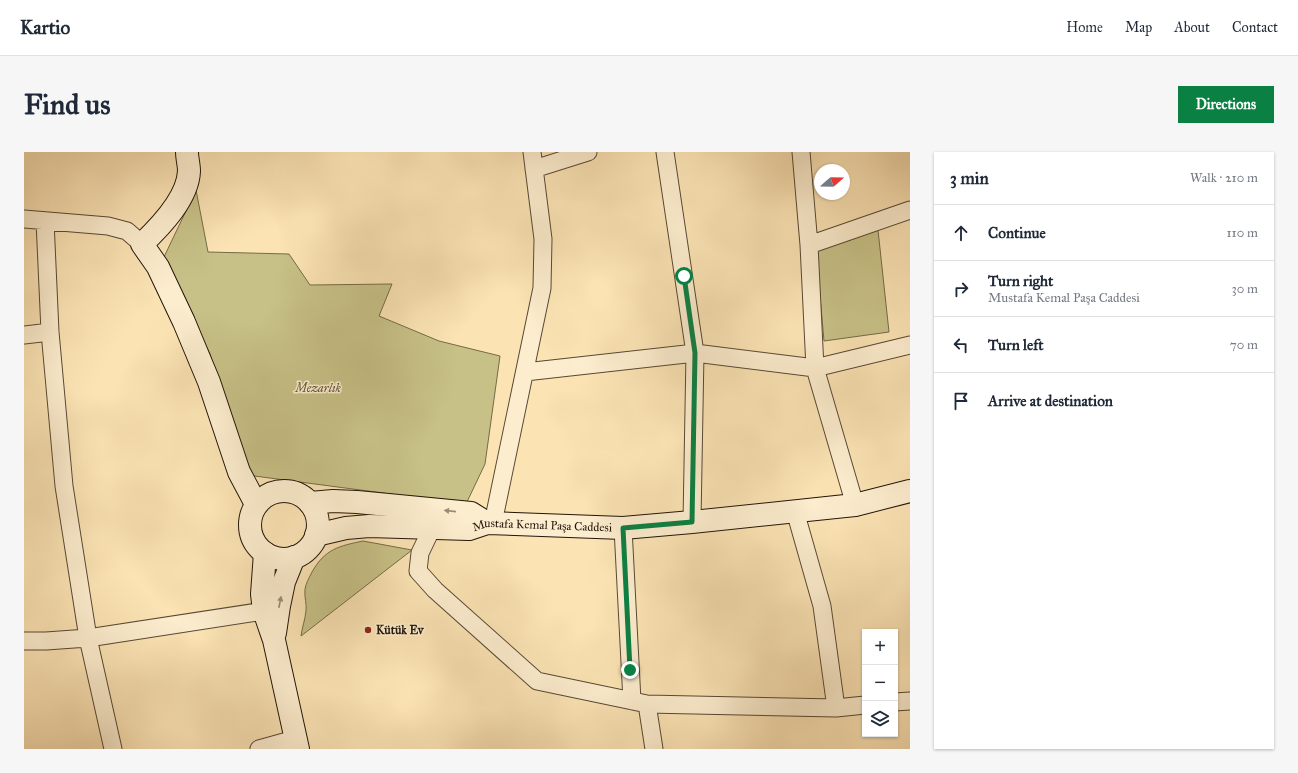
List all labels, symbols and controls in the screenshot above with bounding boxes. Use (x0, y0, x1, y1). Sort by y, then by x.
text: Kartio (20, 16, 70, 39)
text: Home (1066, 19, 1103, 36)
text: Map (1125, 19, 1152, 36)
text: About (1174, 19, 1210, 36)
text: Contact (1232, 19, 1278, 36)
button: Directions (1178, 86, 1274, 123)
text: Find us (24, 87, 110, 122)
north arrow (814, 164, 850, 200)
text: 3 min (950, 168, 989, 189)
text: Walk · 210 m (1190, 170, 1258, 186)
icon: ahead (950, 222, 972, 244)
text: Continue (988, 224, 1046, 242)
text: 110 m (1226, 225, 1258, 241)
route start (675, 267, 693, 285)
text: Turn right (988, 272, 1053, 290)
icon: right (950, 278, 972, 300)
text: 30 m (1232, 281, 1258, 297)
text: Mustafa Kemal Paşa Caddesi (988, 290, 1140, 306)
icon: left (950, 334, 972, 356)
text: Turn left (988, 336, 1044, 354)
text: 70 m (1230, 337, 1258, 353)
park label: Mezarlık (294, 381, 341, 395)
icon: arrive (950, 390, 972, 412)
text: Arrive at destination (988, 392, 1113, 410)
one-way arrow (444, 508, 456, 514)
street label: Mustafa Kemal Paşa Caddesi (470, 516, 613, 535)
one-way arrow (277, 596, 283, 608)
place label: Kütük Ev (376, 623, 425, 637)
marker: Kütük Ev (363, 625, 373, 635)
map controls (862, 629, 898, 737)
button: + (862, 629, 898, 665)
route end (621, 661, 639, 679)
button: − (862, 665, 898, 701)
button: layers (862, 701, 898, 737)

